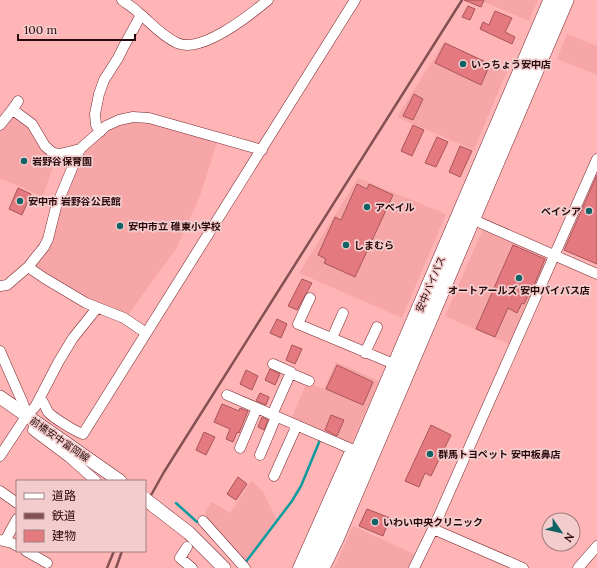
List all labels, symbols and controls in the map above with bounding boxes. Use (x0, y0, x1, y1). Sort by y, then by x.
scale bar (18, 16, 135, 42)
text: 100 m (24, 22, 57, 37)
place label: いっちょう安中店 (471, 58, 551, 71)
marker: いっちょう安中店 (458, 59, 468, 69)
place label: 岩野谷保育園 (32, 155, 92, 168)
marker: 岩野谷保育園 (19, 156, 29, 166)
place label: 安中市 岩野谷公民館 (28, 195, 121, 208)
marker: 安中市 岩野谷公民館 (15, 196, 25, 206)
place label: アベイル (375, 201, 415, 214)
marker: アベイル (362, 202, 372, 212)
place label: ベイシア (541, 205, 581, 218)
marker: ベイシア (584, 206, 594, 216)
place label: 安中市立 碓東小学校 (128, 220, 221, 233)
marker: 安中市立 碓東小学校 (115, 221, 125, 231)
place label: しまむら (354, 239, 394, 252)
marker: しまむら (341, 240, 351, 250)
street label: 安中バイパス (413, 254, 448, 314)
marker: オートアールズ 安中バイパス店 (514, 273, 524, 283)
place label: オートアールズ 安中バイパス店 (448, 284, 590, 297)
street label: 前橋安中富岡線 (27, 414, 92, 465)
place label: 群馬トヨペット 安中板鼻店 (438, 448, 561, 461)
marker: 群馬トヨペット 安中板鼻店 (425, 449, 435, 459)
legend (16, 480, 146, 552)
text: 道路 (52, 488, 76, 503)
text: 鉄道 (52, 508, 76, 523)
north arrow (541, 512, 581, 552)
place label: いわい中央クリニック (383, 516, 483, 529)
marker: いわい中央クリニック (370, 517, 380, 527)
text: 建物 (52, 528, 76, 543)
text: N (561, 530, 577, 545)

